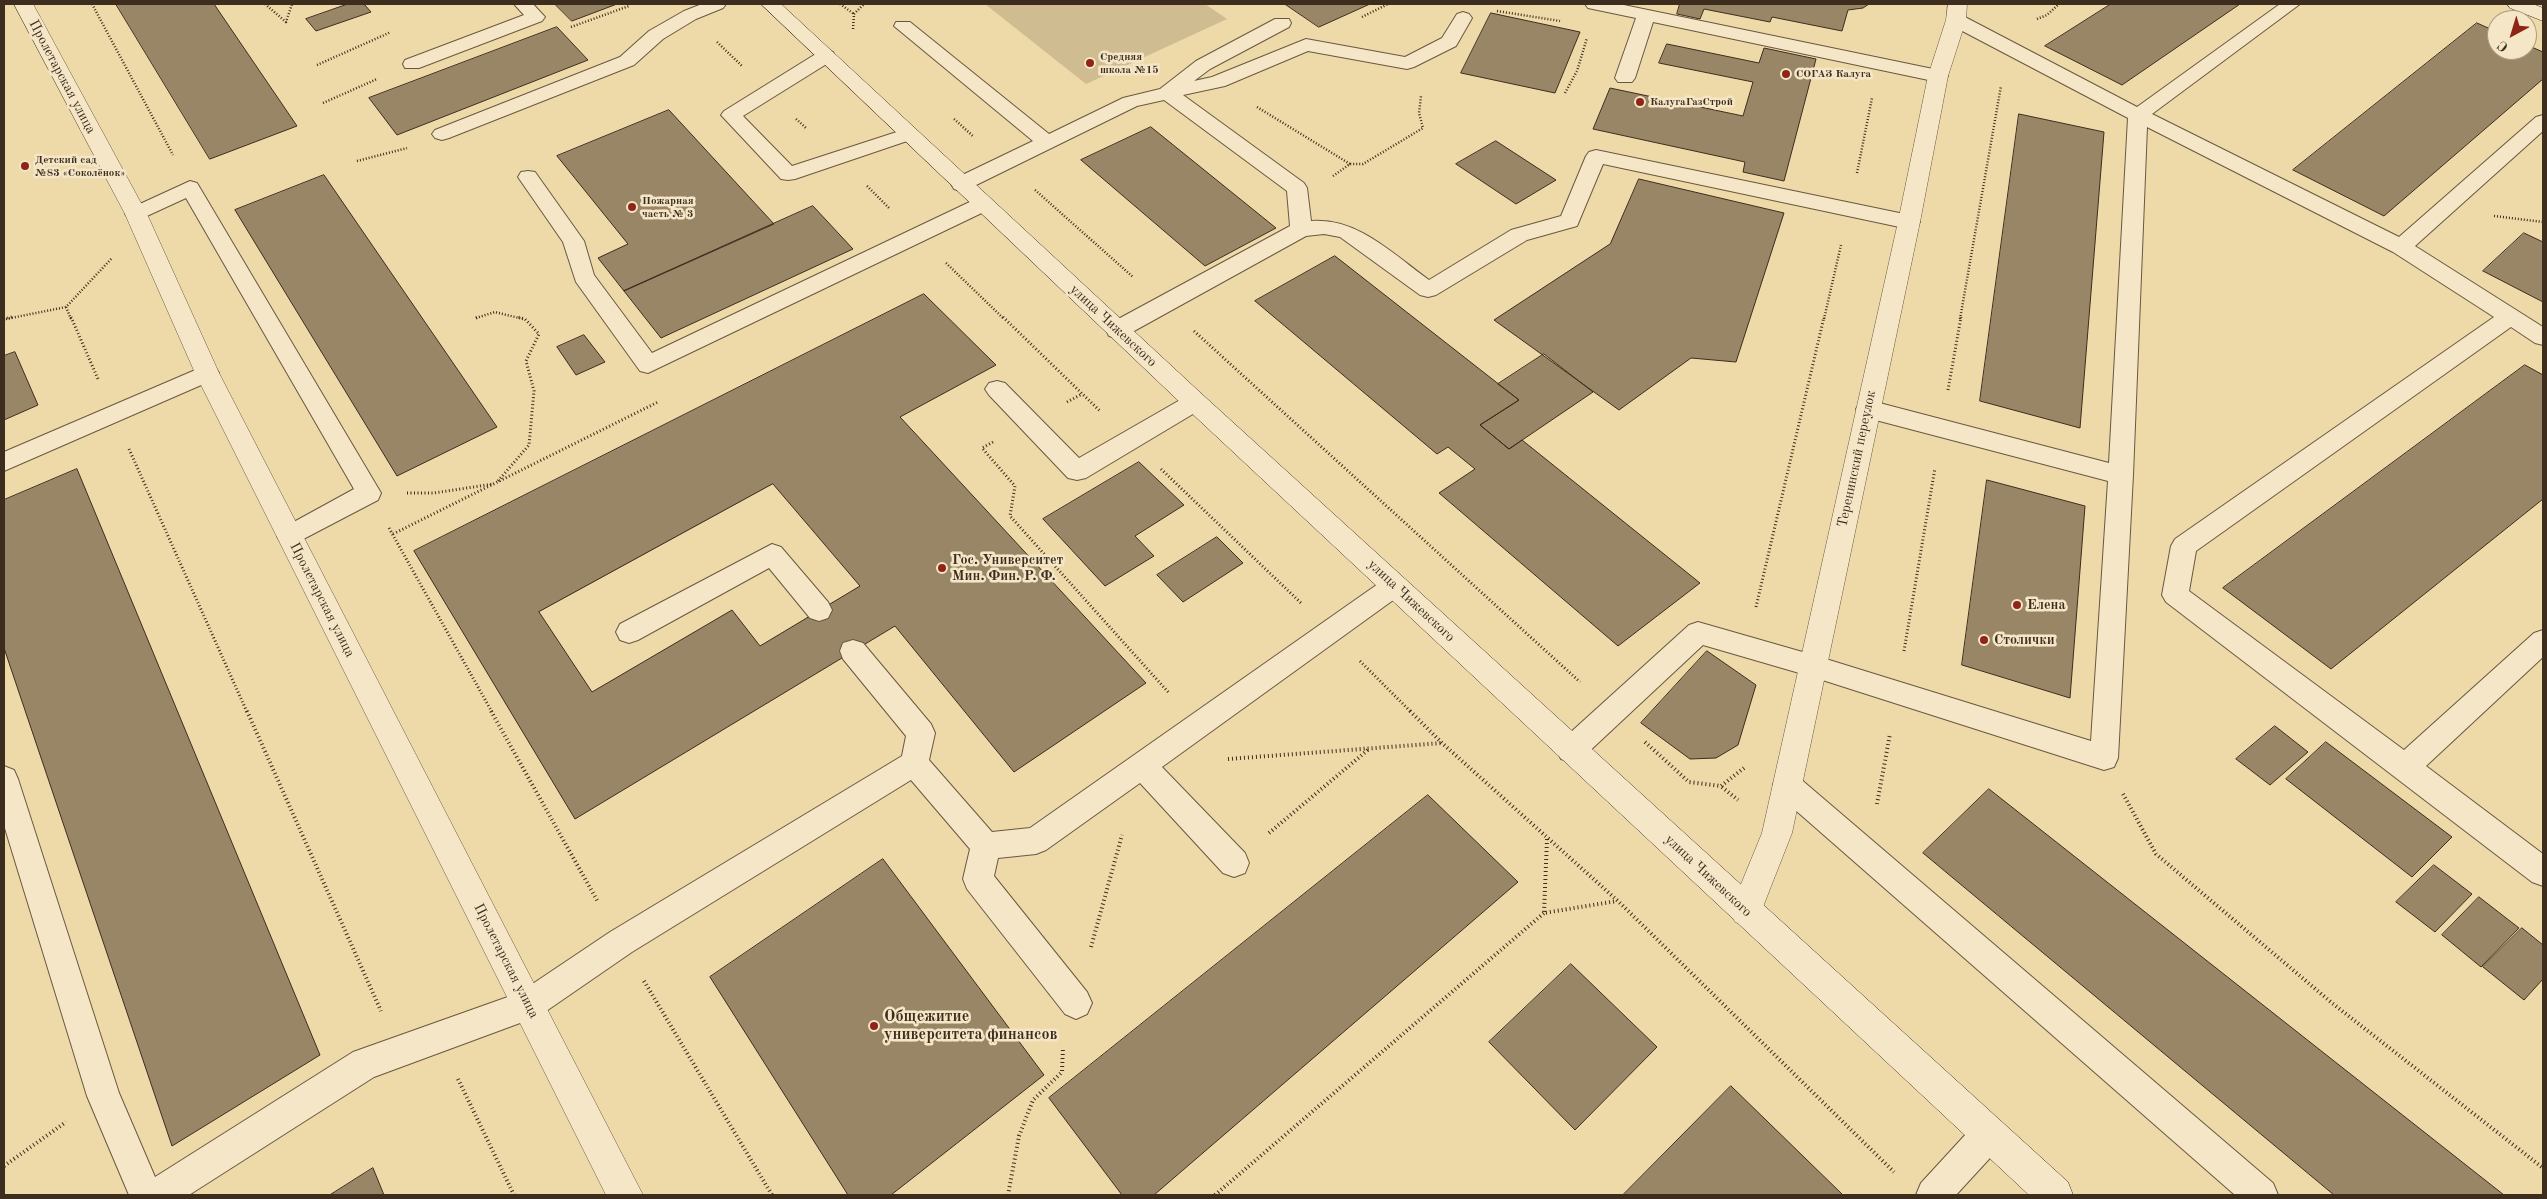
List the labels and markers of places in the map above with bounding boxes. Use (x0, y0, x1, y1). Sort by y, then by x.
place label: Средняя школа №15 (1100, 50, 1159, 76)
marker: Средняя школа №15 (1084, 57, 1096, 69)
place label: СОГАЗ Калуга (1796, 67, 1871, 81)
marker: СОГАЗ Калуга (1780, 68, 1792, 80)
place label: КалугаГазСтрой (1650, 95, 1733, 109)
marker: КалугаГазСтрой (1634, 96, 1646, 108)
place label: Детский сад №83 «Соколёнок» (35, 153, 125, 179)
marker: Детский сад №83 «Соколёнок» (19, 160, 31, 172)
place label: Пожарная часть № 3 (642, 194, 694, 220)
marker: Пожарная часть № 3 (626, 201, 638, 213)
place label: Гос. Университет Мин. Фин. Р. Ф. (952, 552, 1063, 584)
marker: Гос. Университет Мин. Фин. Р. Ф. (936, 562, 948, 574)
place label: Елена (2027, 597, 2066, 613)
marker: Елена (2011, 599, 2023, 611)
place label: Столички (1994, 632, 2055, 648)
marker: Столички (1978, 634, 1990, 646)
place label: Общежитие университета финансов (884, 1007, 1058, 1045)
marker: Общежитие университета финансов (868, 1020, 880, 1032)

